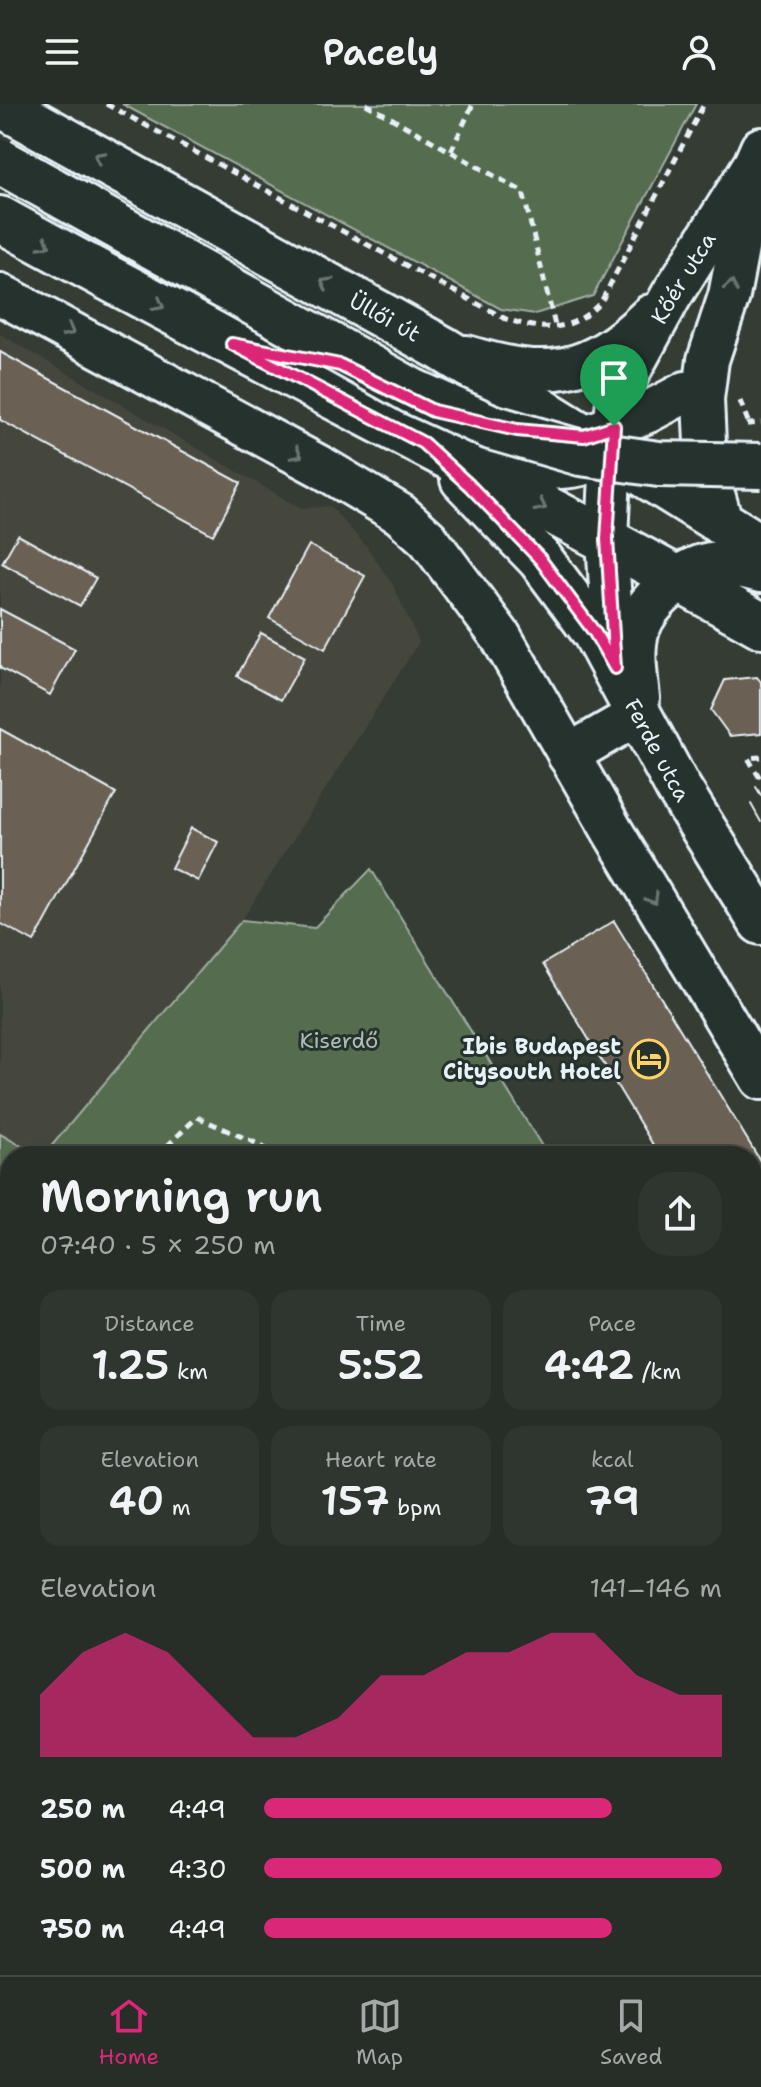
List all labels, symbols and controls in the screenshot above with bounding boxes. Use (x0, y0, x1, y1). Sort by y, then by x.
text: Pacely (323, 28, 438, 77)
icon: menu (40, 30, 84, 74)
icon: person (677, 30, 721, 74)
one-way arrow (92, 152, 107, 167)
street label: Kőér utca (644, 226, 722, 329)
one-way arrow (37, 234, 51, 249)
one-way arrow (320, 277, 335, 293)
one-way arrow (722, 280, 739, 293)
street label: Üllői út (344, 286, 426, 348)
one-way arrow (150, 296, 165, 311)
one-way arrow (60, 321, 75, 336)
pin (580, 344, 648, 426)
icon: arrive (592, 356, 636, 400)
one-way arrow (289, 445, 304, 460)
one-way arrow (532, 496, 547, 511)
street label: Ferde utca (618, 694, 698, 807)
one-way arrow (643, 890, 659, 905)
park label: Kiserdő (300, 1026, 378, 1055)
place label: Ibis Budapest Citysouth Hotel (443, 1032, 621, 1086)
hotel icon: Ibis Budapest Citysouth Hotel (628, 1038, 670, 1080)
text: Morning run (40, 1167, 323, 1226)
button: share (638, 1172, 722, 1256)
text: 07:40 · 5 × 250 m (40, 1227, 276, 1262)
text: Distance (105, 1309, 195, 1338)
text: Time (356, 1309, 406, 1338)
text: Pace (588, 1309, 637, 1338)
text: 1.25 (91, 1338, 169, 1392)
text: 5:52 (338, 1338, 424, 1392)
text: 4:42 (543, 1338, 634, 1392)
text: km (169, 1357, 208, 1386)
text: /km (634, 1357, 681, 1386)
text: Elevation (100, 1445, 199, 1474)
text: Heart rate (325, 1445, 437, 1474)
text: kcal (591, 1445, 634, 1474)
text: 40 (109, 1474, 164, 1528)
text: 157 (321, 1474, 390, 1528)
text: 79 (585, 1474, 640, 1528)
text: m (164, 1493, 191, 1522)
text: bpm (390, 1493, 441, 1522)
text: Elevation (40, 1570, 156, 1605)
text: 141–146 m (589, 1570, 722, 1605)
text: 250 m (40, 1791, 125, 1826)
text: 4:49 (168, 1791, 226, 1826)
text: 500 m (40, 1851, 125, 1886)
text: 4:30 (168, 1851, 227, 1886)
text: 750 m (40, 1911, 125, 1946)
text: 4:49 (168, 1911, 226, 1946)
tab: Home (98, 1994, 159, 2071)
tab: Map (356, 1994, 403, 2071)
tab: Saved (600, 1994, 663, 2071)

